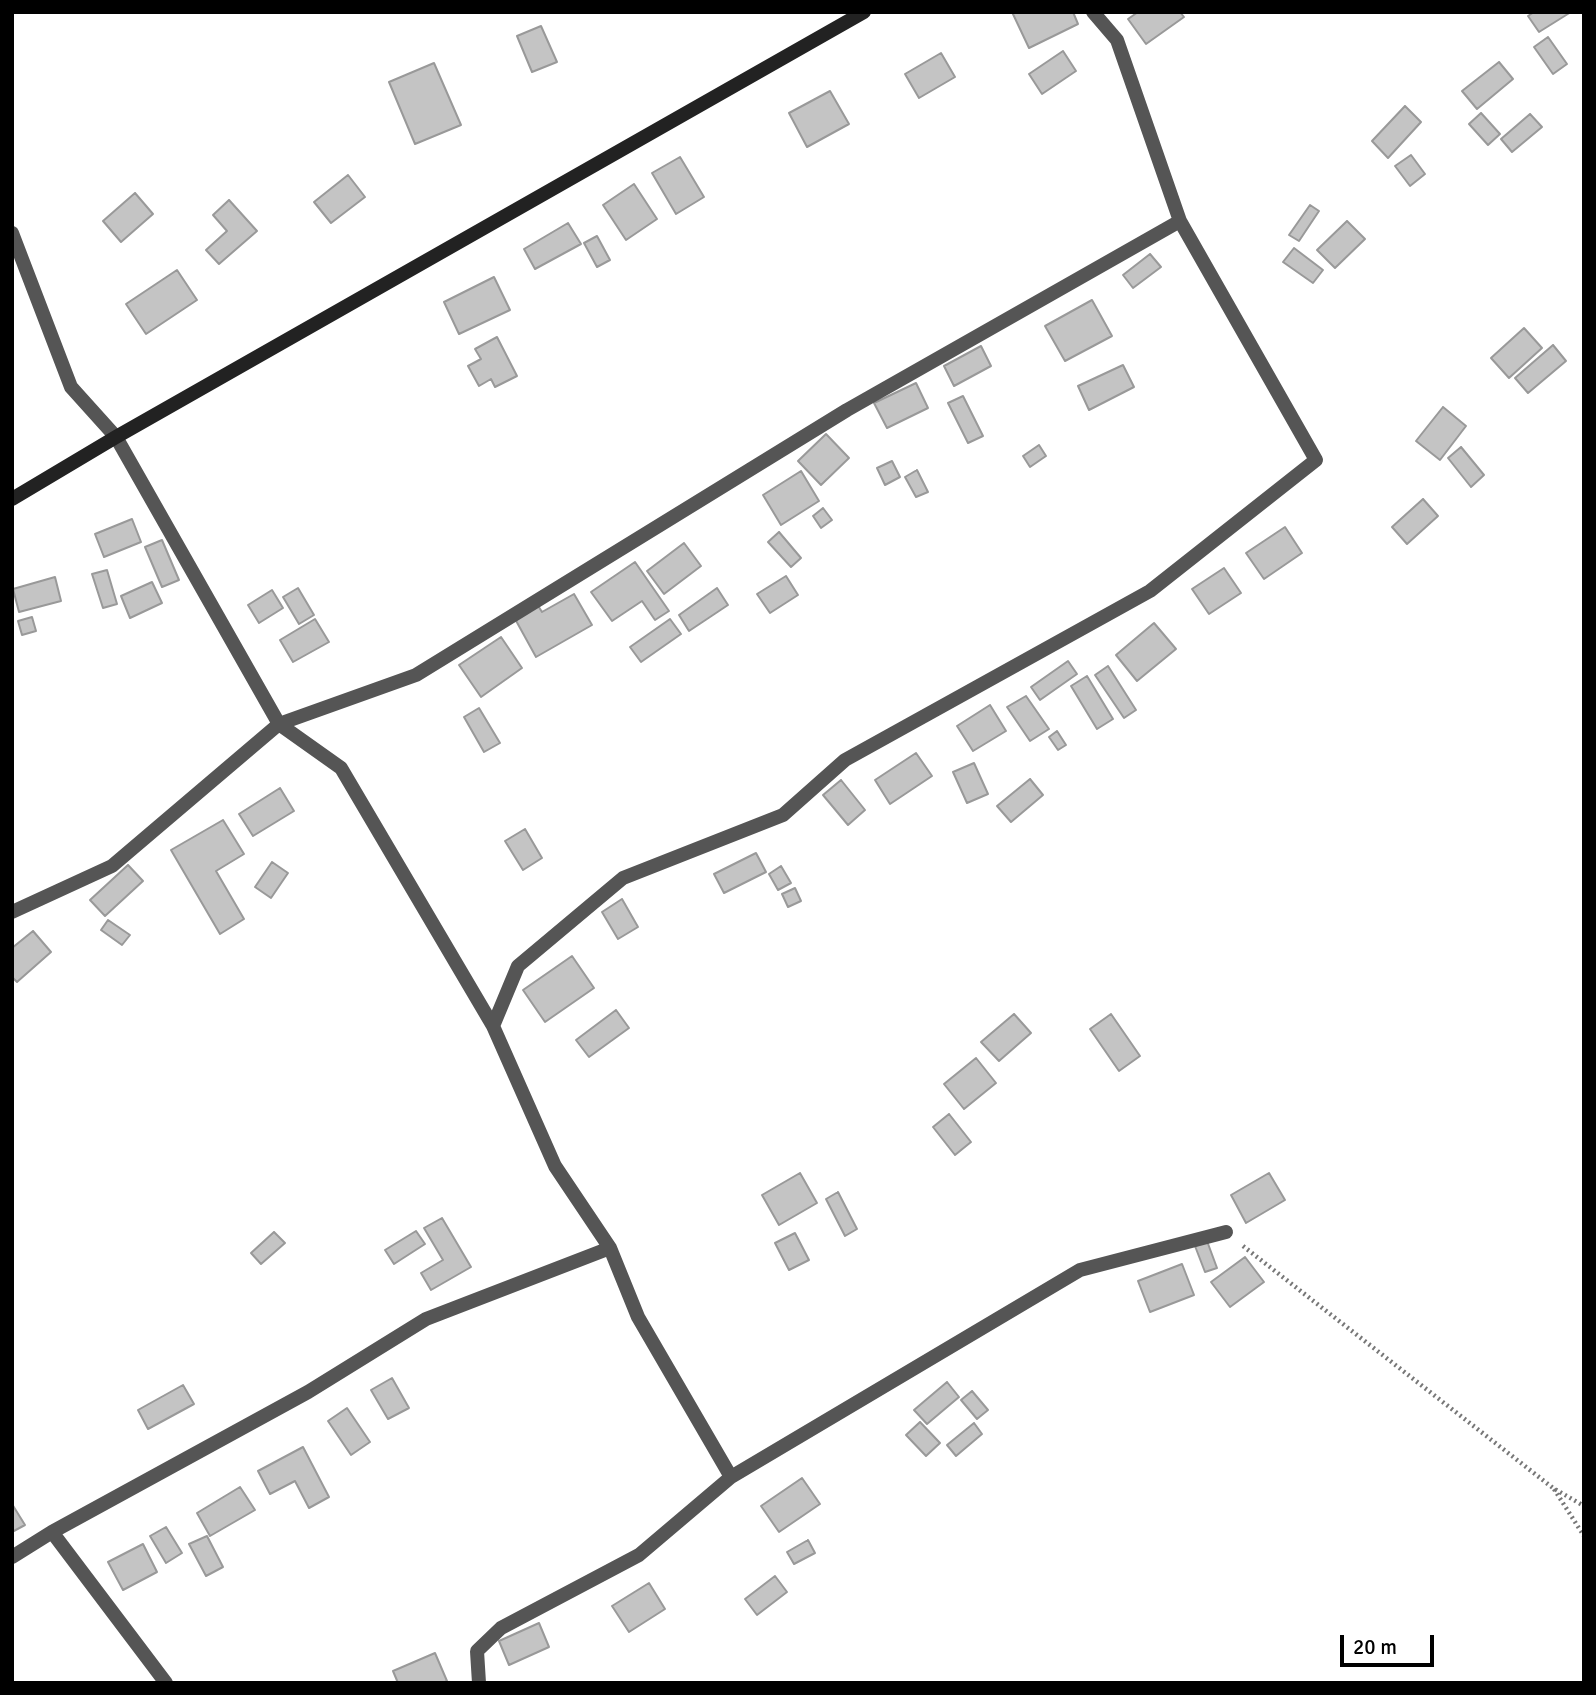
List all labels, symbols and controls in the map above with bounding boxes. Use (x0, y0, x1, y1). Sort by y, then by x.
scale bar (1344, 1622, 1438, 1666)
text: 20 m (1353, 1634, 1397, 1660)

